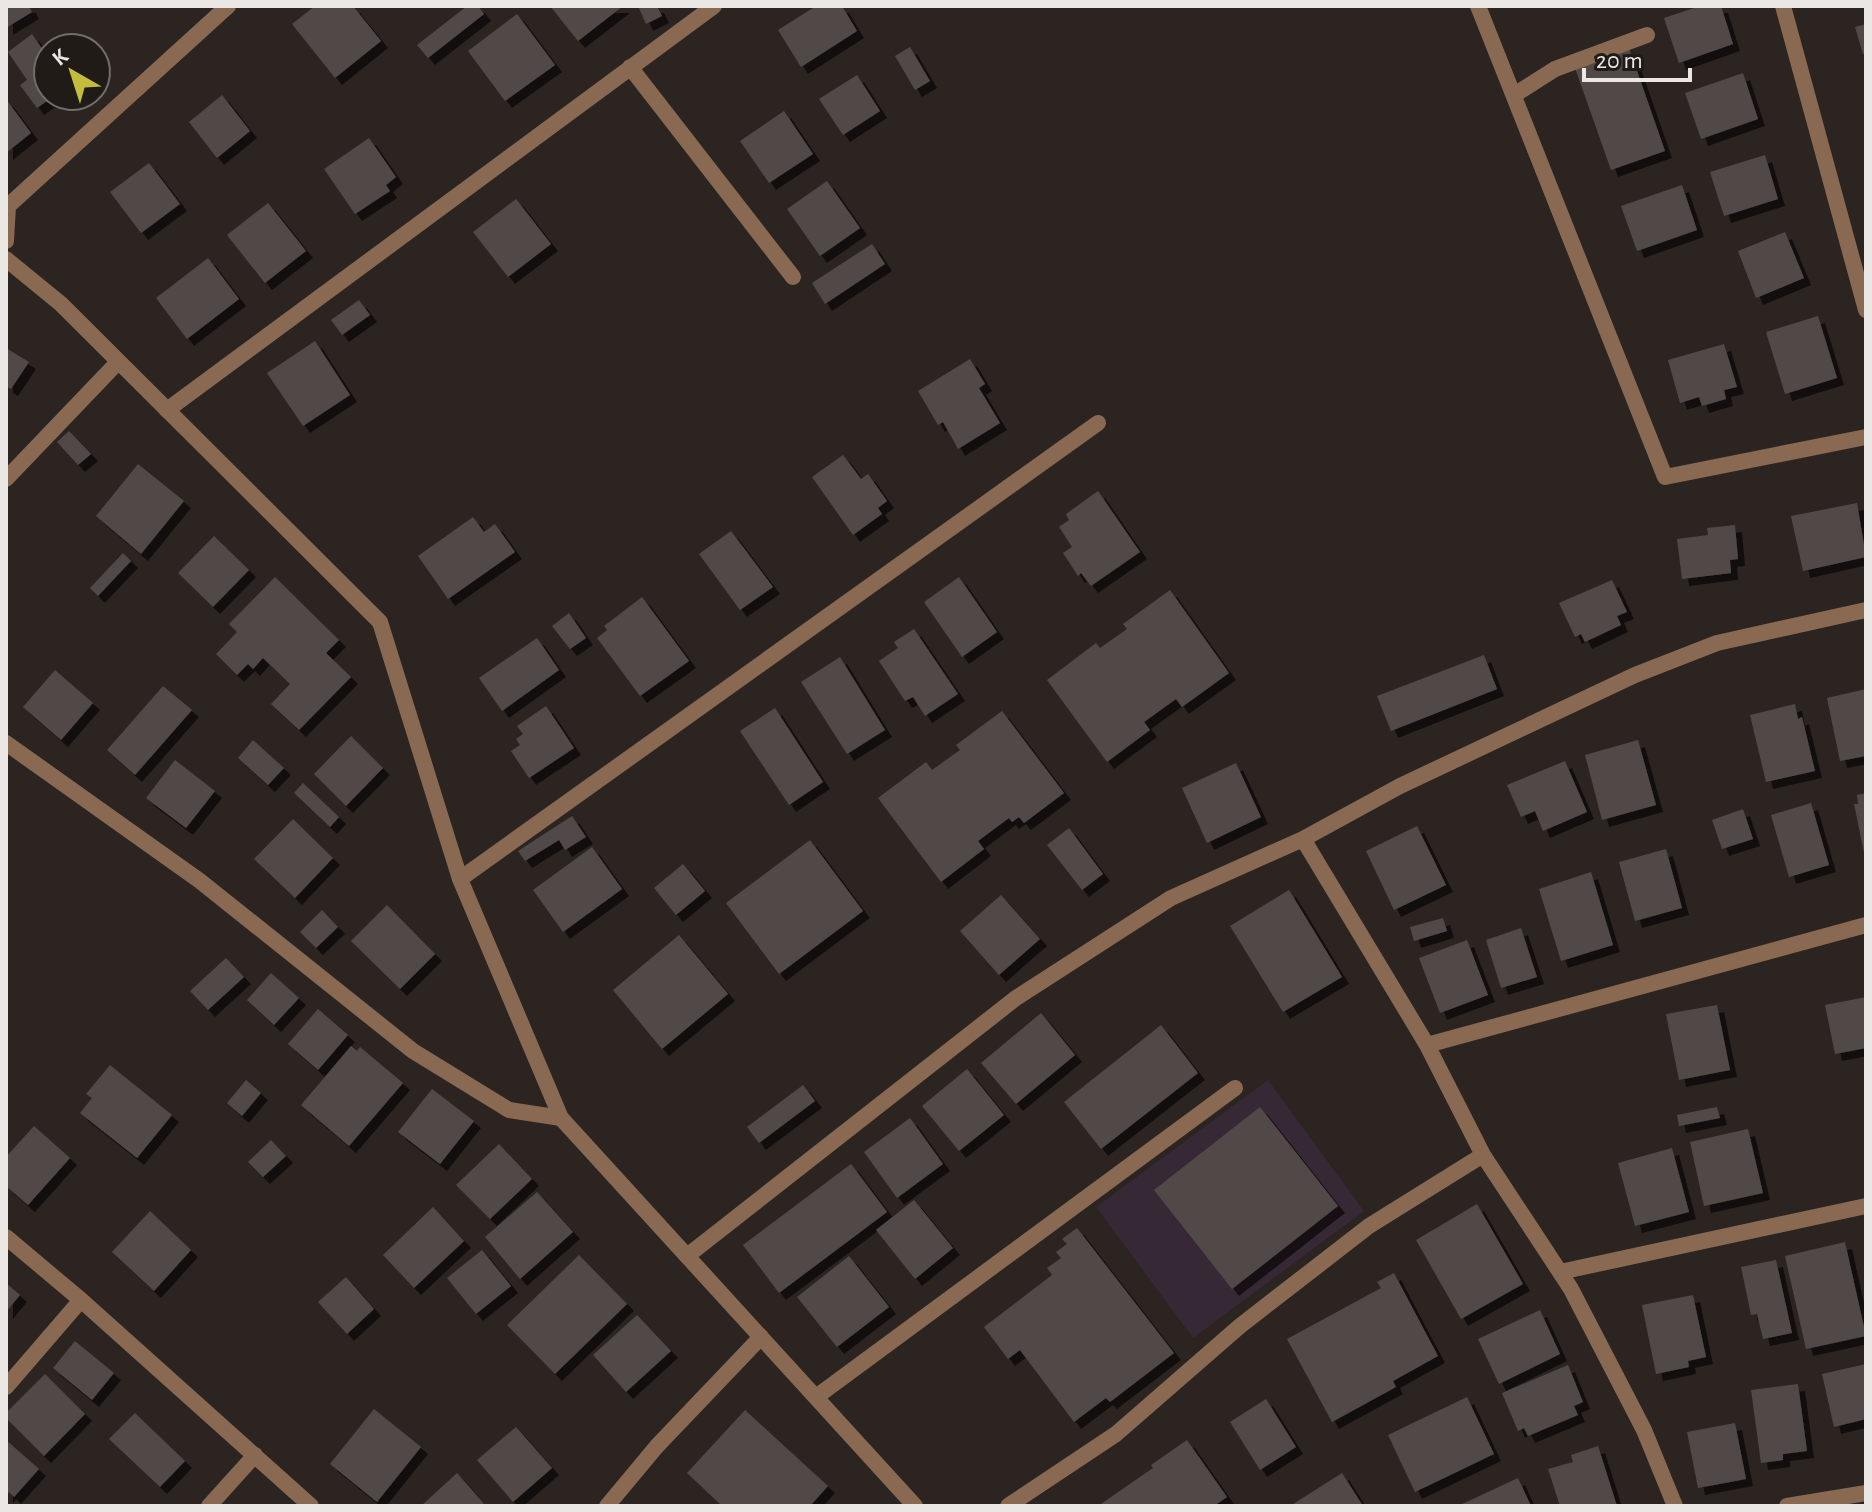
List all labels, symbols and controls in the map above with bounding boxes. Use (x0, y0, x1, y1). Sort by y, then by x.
north arrow (32, 32, 112, 112)
scale bar (1584, 32, 1690, 82)
text: K (48, 44, 73, 70)
text: 20 m (1596, 49, 1643, 73)

